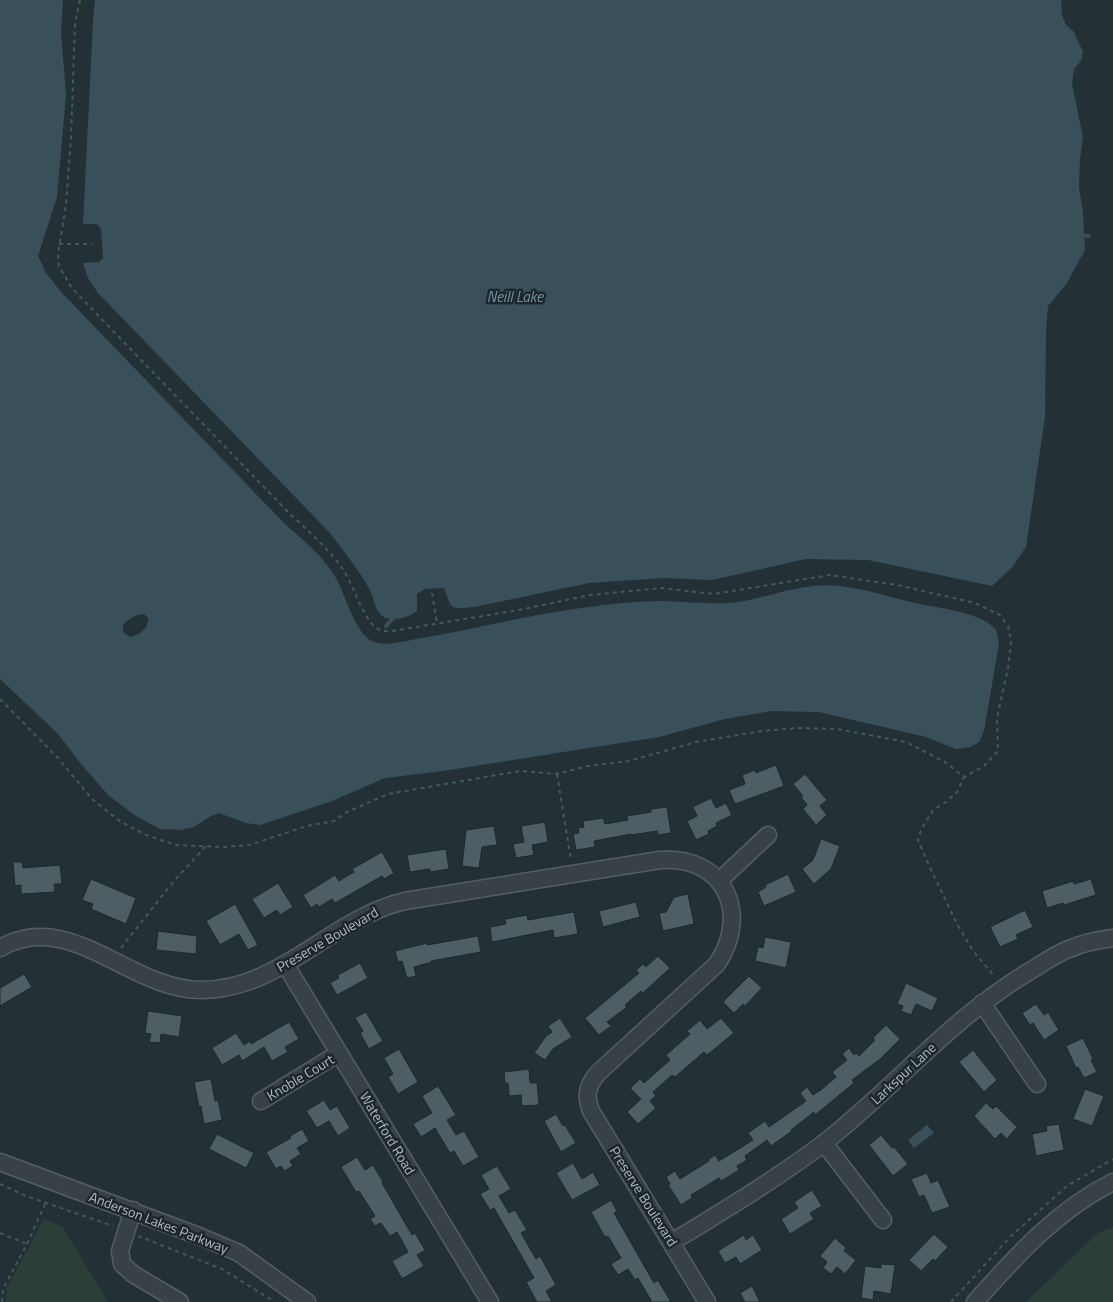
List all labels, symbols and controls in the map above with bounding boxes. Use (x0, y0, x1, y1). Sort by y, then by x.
water label: Neill Lake (487, 285, 544, 308)
street label: Preserve Boulevard (272, 901, 382, 977)
street label: Larkspur Lane (866, 1037, 940, 1109)
street label: Knoble Court (262, 1048, 338, 1105)
street label: Waterford Road (355, 1088, 421, 1178)
street label: Preserve Boulevard (605, 1142, 683, 1250)
street label: Anderson Lakes Parkway (86, 1186, 232, 1258)

